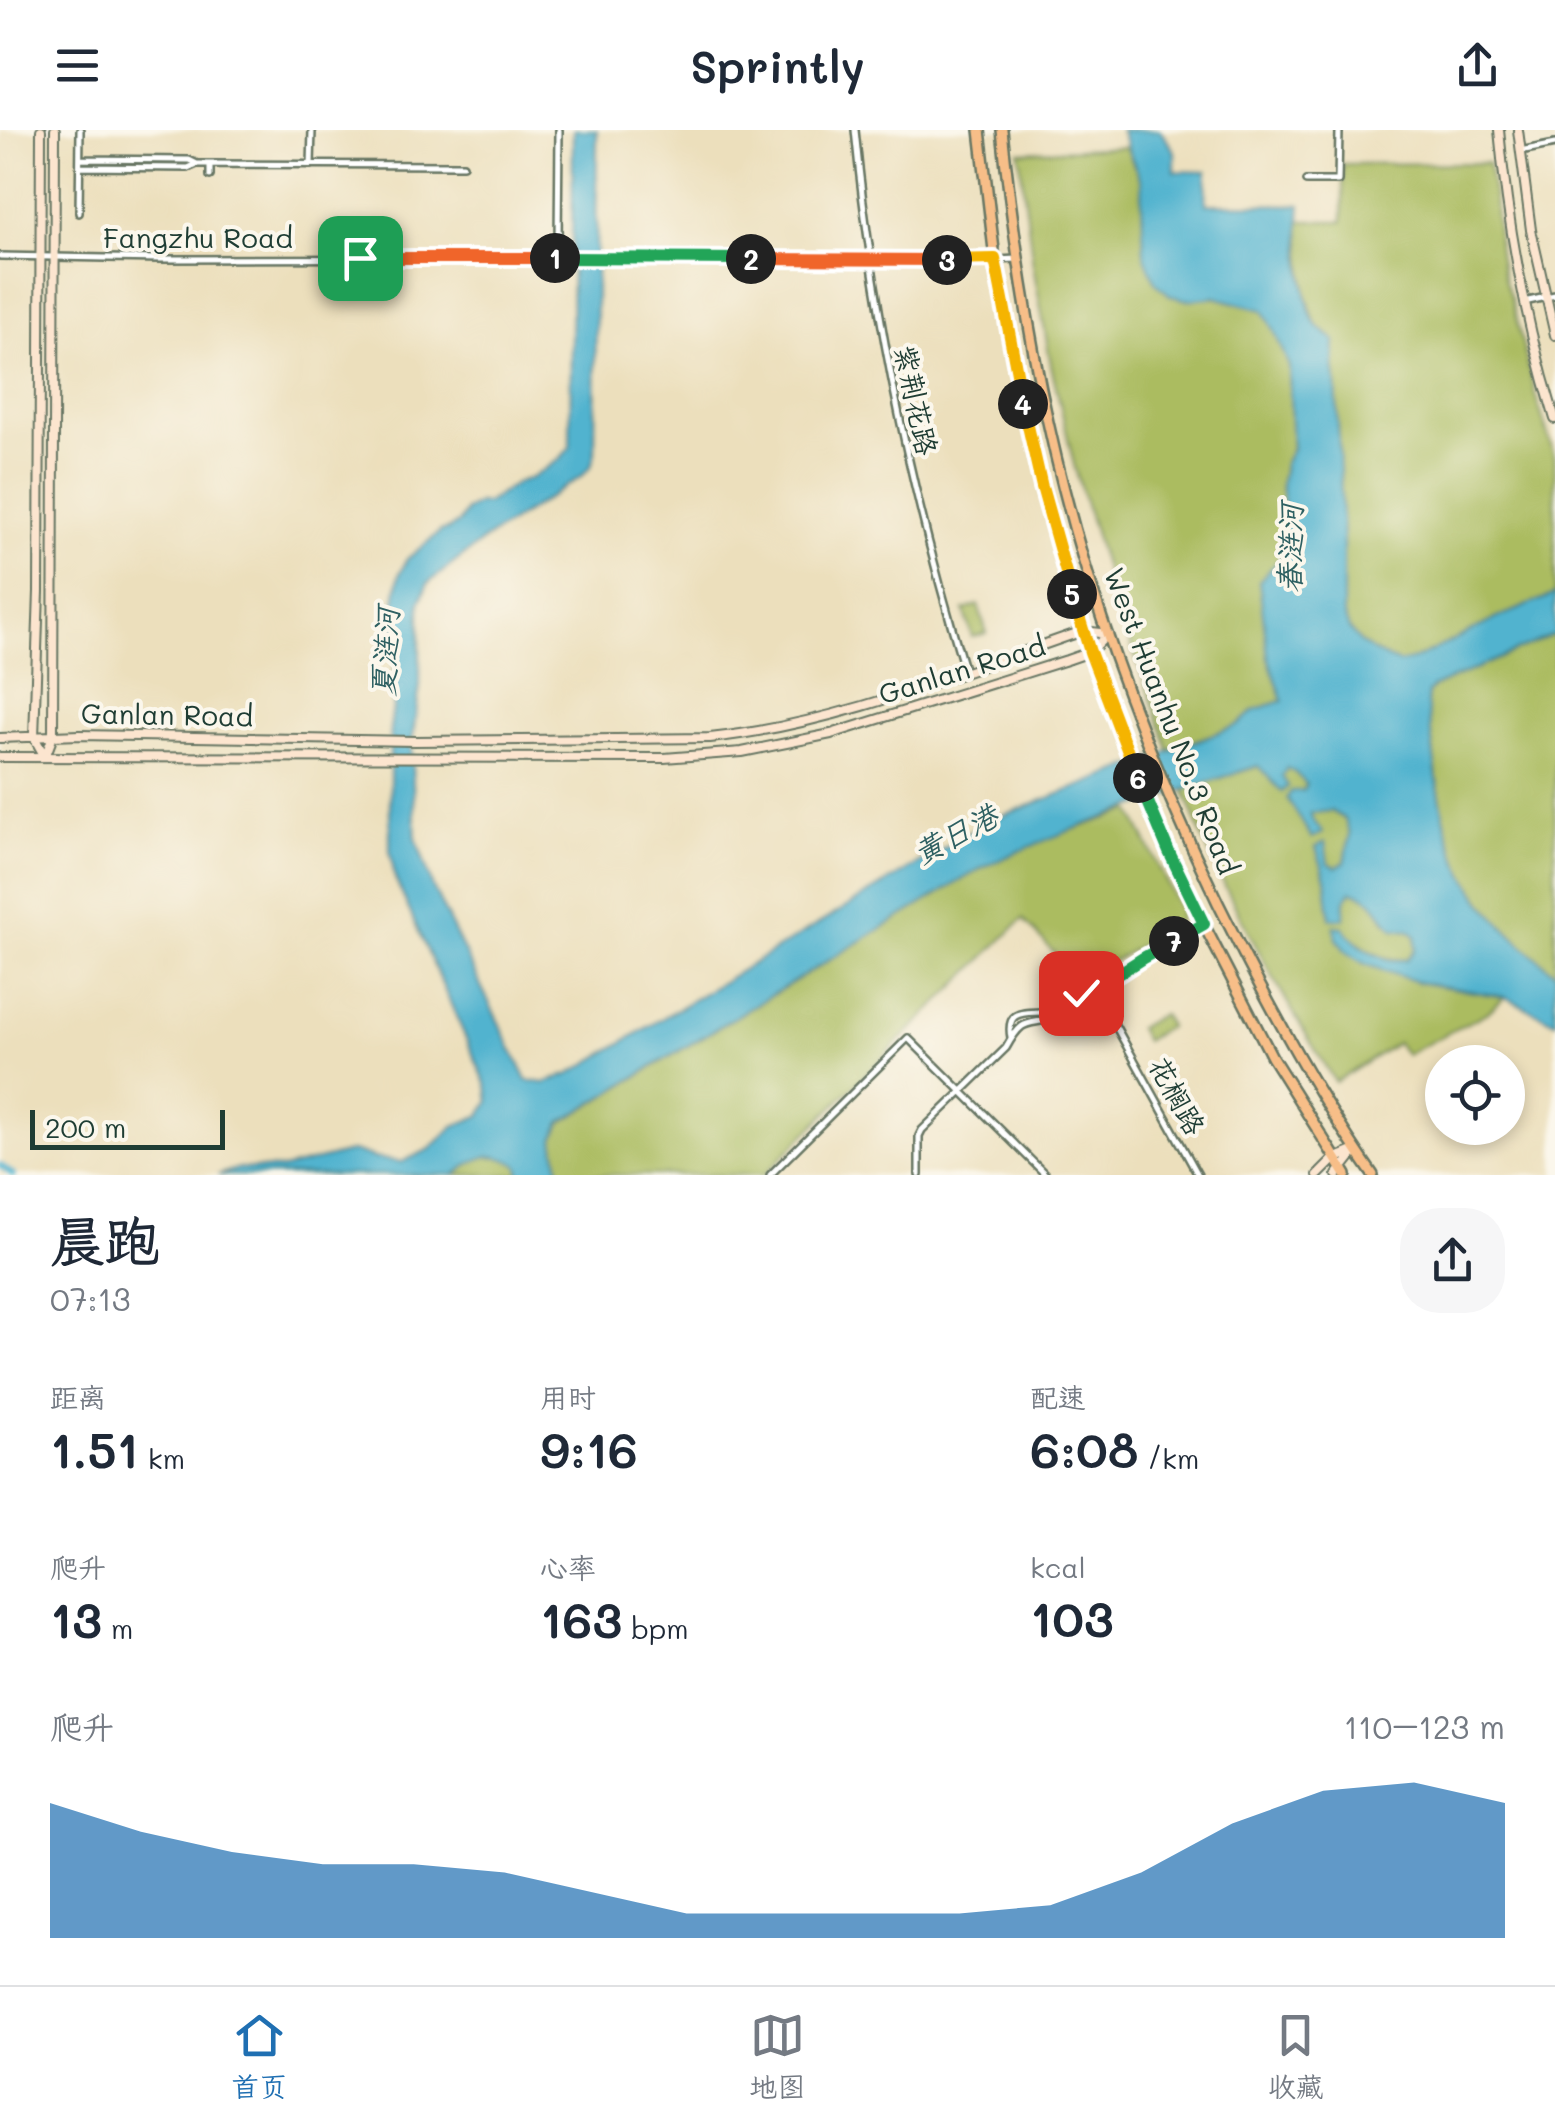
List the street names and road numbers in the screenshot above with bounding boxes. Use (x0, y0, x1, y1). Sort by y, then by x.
street label: Fangzhu Road (103, 219, 293, 255)
street label: 紫荆花路 (888, 341, 946, 458)
street label: West Huanhu No.3 Road (1097, 562, 1247, 879)
street label: Ganlan Road (874, 627, 1049, 711)
street label: Ganlan Road (81, 694, 254, 734)
street label: 花榈路 (1142, 1050, 1214, 1141)

